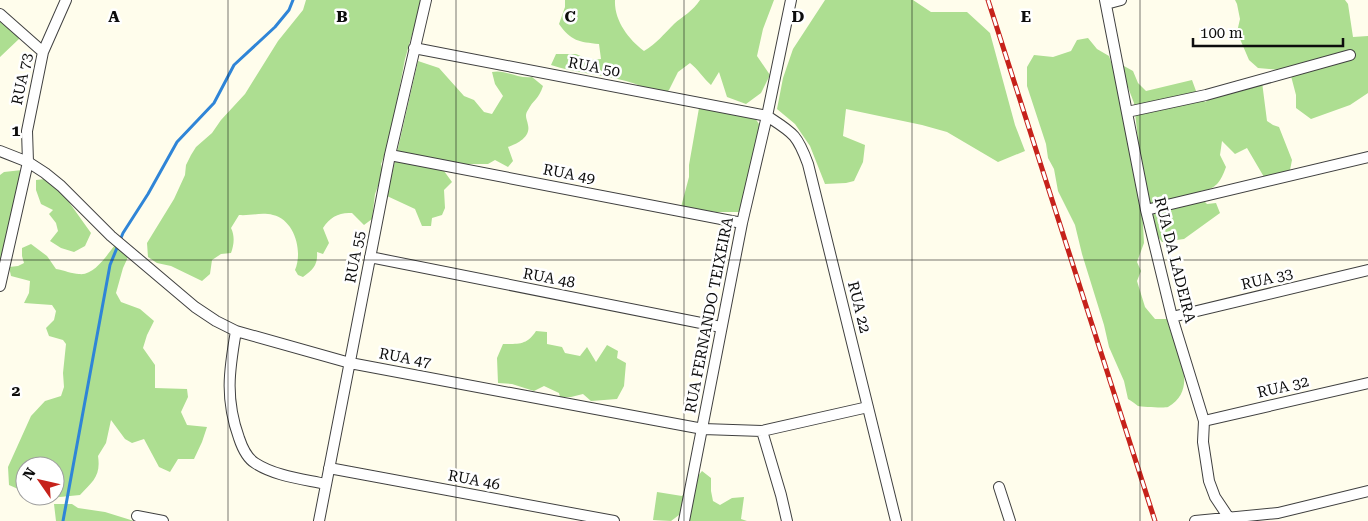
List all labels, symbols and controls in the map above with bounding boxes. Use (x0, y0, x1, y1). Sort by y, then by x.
text: A (108, 7, 120, 26)
text: B (336, 7, 348, 26)
text: C (564, 7, 576, 26)
text: D (792, 7, 805, 26)
text: E (1021, 7, 1031, 26)
scale bar (1193, 15, 1343, 47)
text: 100 m (1200, 24, 1243, 42)
street label: RUA 73 (8, 51, 36, 107)
street label: RUA 50 (566, 53, 622, 81)
text: 1 (12, 121, 21, 140)
street label: RUA 49 (541, 160, 597, 188)
street label: RUA DA LADEIRA (1151, 195, 1199, 325)
street label: RUA FERNANDO TEIXEIRA (681, 215, 737, 415)
street label: RUA 55 (341, 229, 369, 285)
street label: RUA 48 (521, 264, 577, 292)
street label: RUA 33 (1239, 264, 1295, 294)
street label: RUA 22 (844, 279, 874, 335)
street label: RUA 47 (377, 344, 433, 372)
street label: RUA 32 (1255, 372, 1311, 402)
text: 2 (12, 381, 21, 400)
north arrow (15, 456, 65, 506)
text: N (20, 465, 39, 483)
street label: RUA 46 (446, 466, 502, 494)

